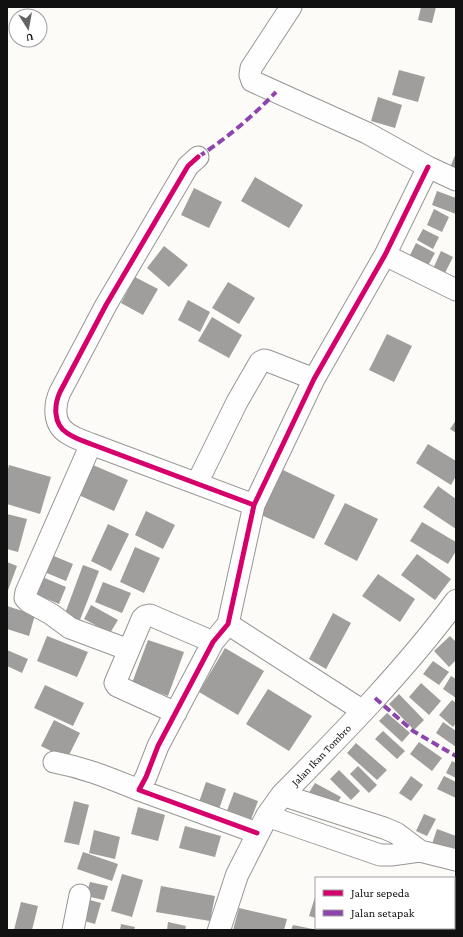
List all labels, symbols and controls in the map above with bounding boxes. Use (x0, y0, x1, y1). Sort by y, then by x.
north arrow (8, 8, 48, 48)
text: U (25, 31, 35, 45)
street label: Jalan Ikan Tombro (288, 721, 354, 790)
legend (315, 877, 455, 929)
text: Jalur sepeda (350, 886, 410, 900)
text: Jalan setapak (350, 906, 415, 920)

